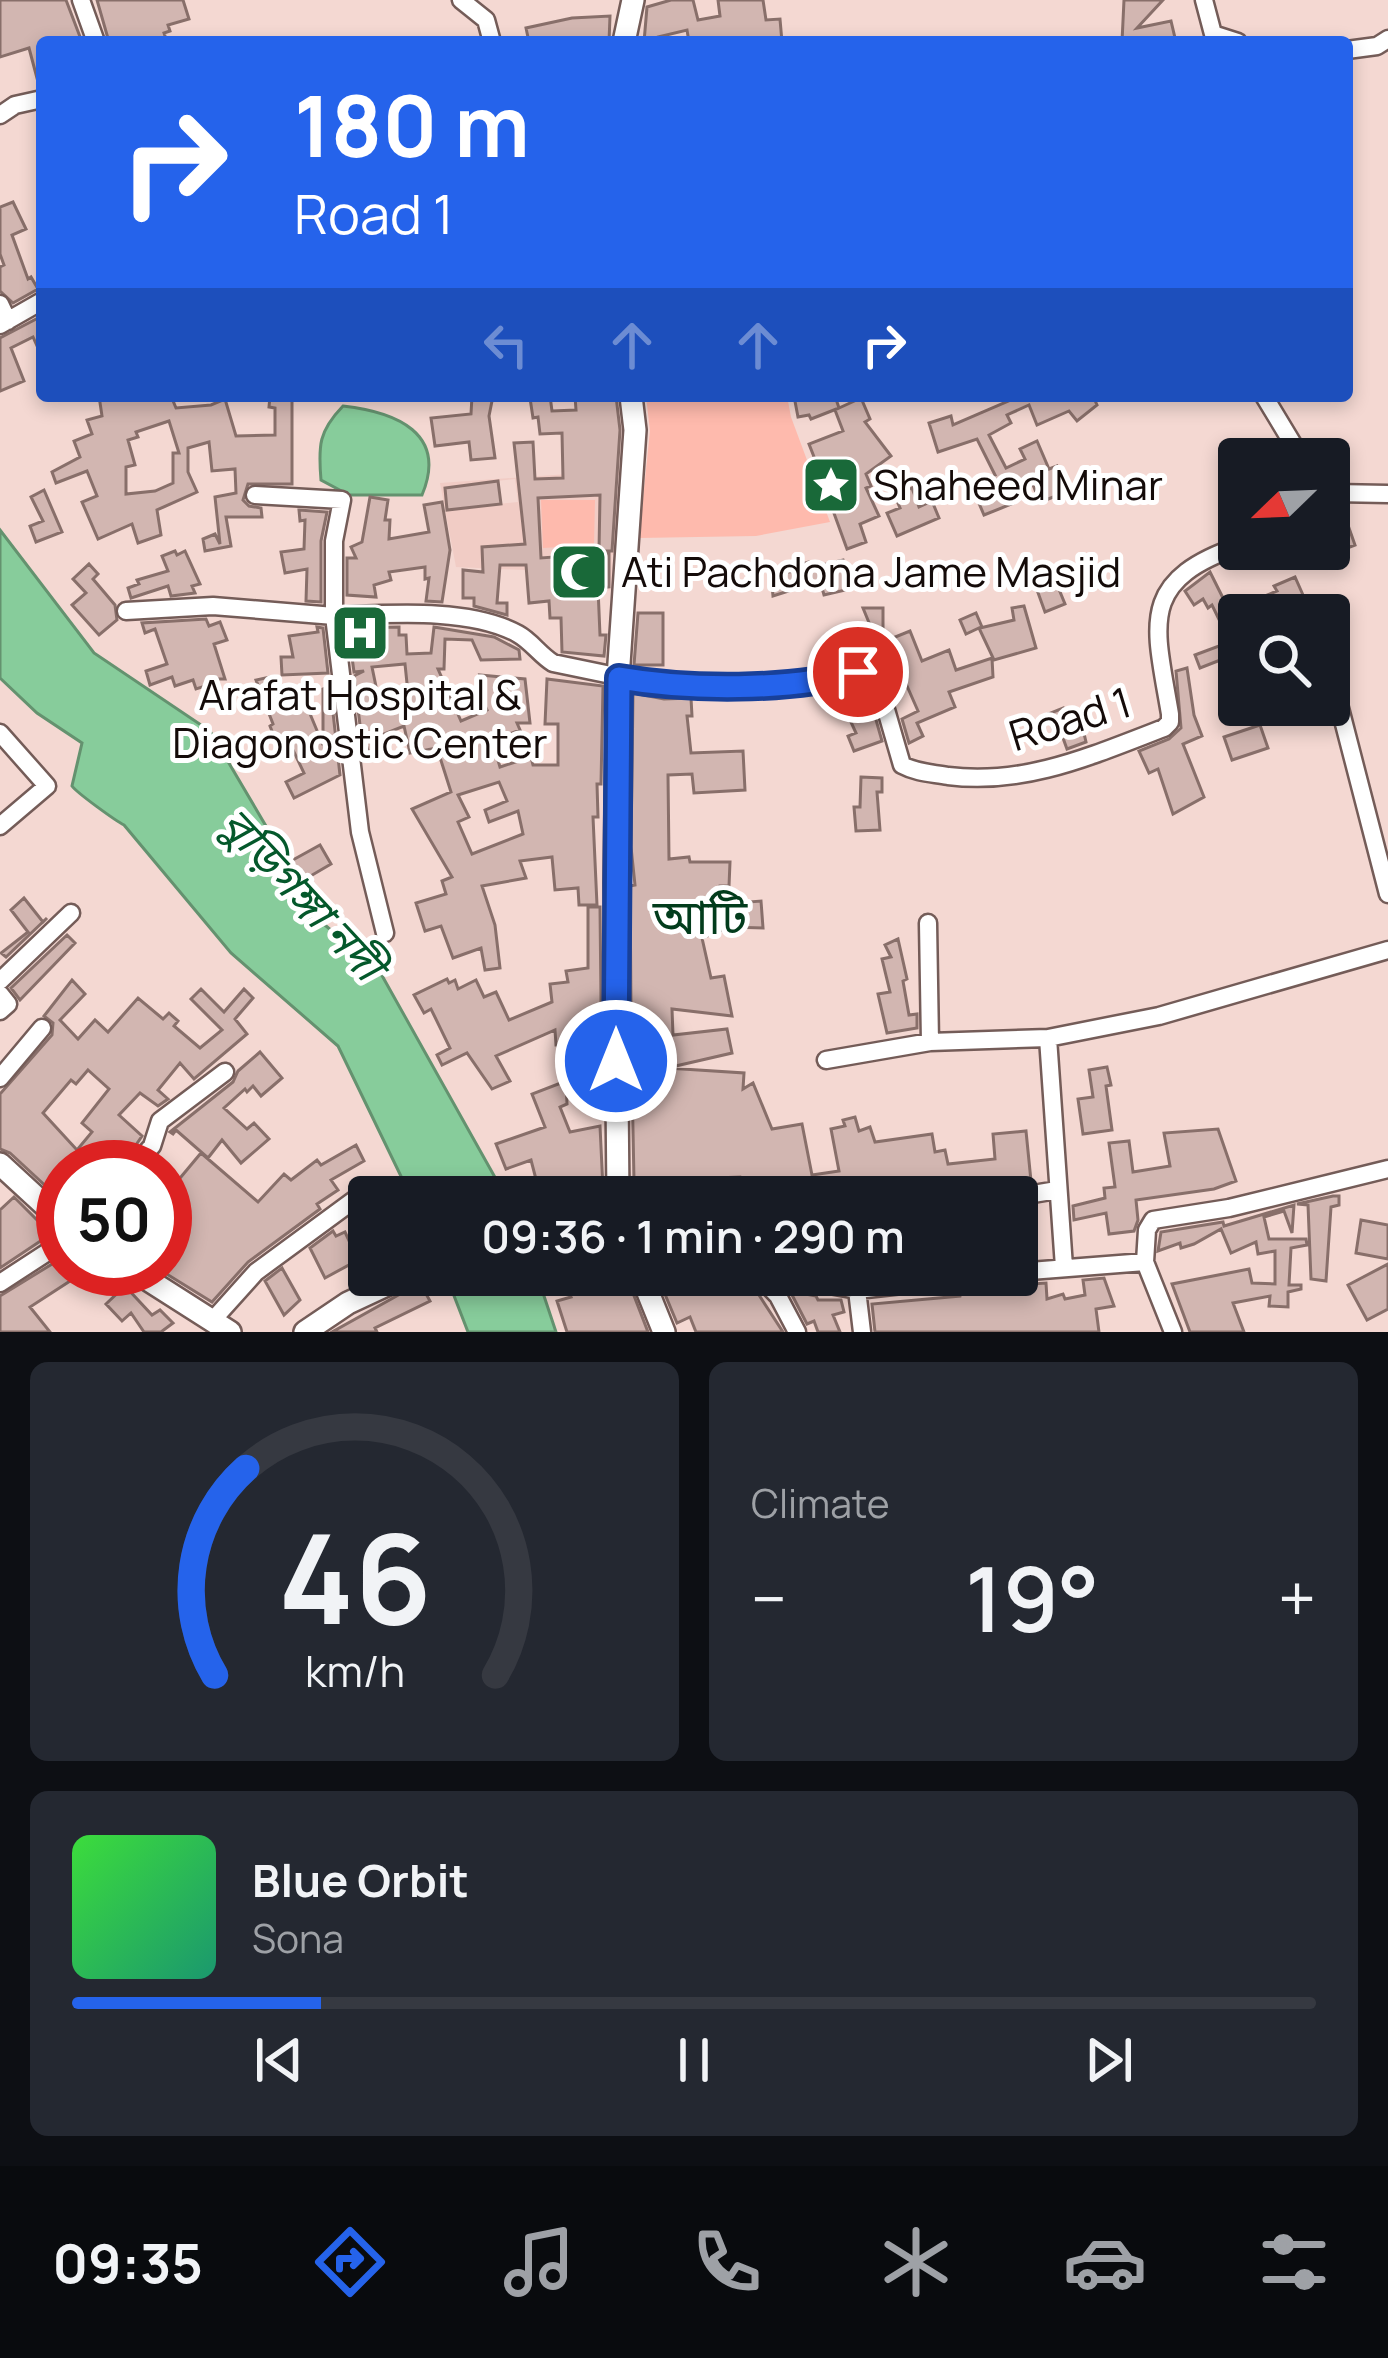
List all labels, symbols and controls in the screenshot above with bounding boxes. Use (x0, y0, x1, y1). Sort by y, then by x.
text: 180 m (294, 67, 530, 182)
icon: right (96, 84, 252, 240)
text: Road 1 (294, 176, 454, 250)
icon: left (473, 312, 539, 378)
icon: ahead (599, 312, 665, 378)
icon: ahead (725, 312, 791, 378)
icon: right (851, 312, 917, 378)
north arrow (1218, 438, 1350, 570)
map controls (1218, 438, 1350, 726)
place icon: Shaheed Minar (800, 454, 862, 516)
place label: Shaheed Minar (873, 455, 1163, 513)
mosque icon: Ati Pachdona Jame Masjid (548, 541, 610, 603)
place label: Ati Pachdona Jame Masjid (621, 542, 1121, 600)
button: search (1218, 594, 1350, 726)
hospital icon: Arafat Hospital & Diagonostic Center (329, 602, 391, 664)
pin (807, 621, 909, 723)
icon: arrive (825, 639, 891, 705)
place label: Arafat Hospital & Diagonostic Center (172, 665, 548, 771)
street label: Road 1 (1002, 672, 1138, 764)
water label: বুড়িগঙ্গা নদী (206, 793, 404, 999)
district label: আটি (652, 883, 748, 948)
position arrow (553, 998, 679, 1124)
speed limit sign: 50 (36, 1140, 192, 1296)
text: 09:36 · 1 min · 290 m (481, 1205, 905, 1267)
text: Climate (751, 1476, 890, 1530)
text: 46 (278, 1491, 431, 1661)
text: 19° (965, 1536, 1100, 1659)
text: − (751, 1553, 787, 1643)
text: + (1278, 1553, 1316, 1643)
text: km/h (305, 1640, 404, 1699)
text: Blue Orbit (252, 1849, 469, 1911)
text: Sona (252, 1911, 344, 1965)
icon: previous (246, 2027, 312, 2093)
icon: pause (661, 2027, 727, 2093)
icon: next (1076, 2027, 1142, 2093)
icon: directions (308, 2220, 392, 2304)
icon: music (497, 2220, 581, 2304)
icon: phone (685, 2220, 769, 2304)
icon: climate (874, 2220, 958, 2304)
icon: car (1063, 2220, 1147, 2304)
icon: filters (1252, 2220, 1336, 2304)
text: 09:35 (52, 2225, 203, 2299)

